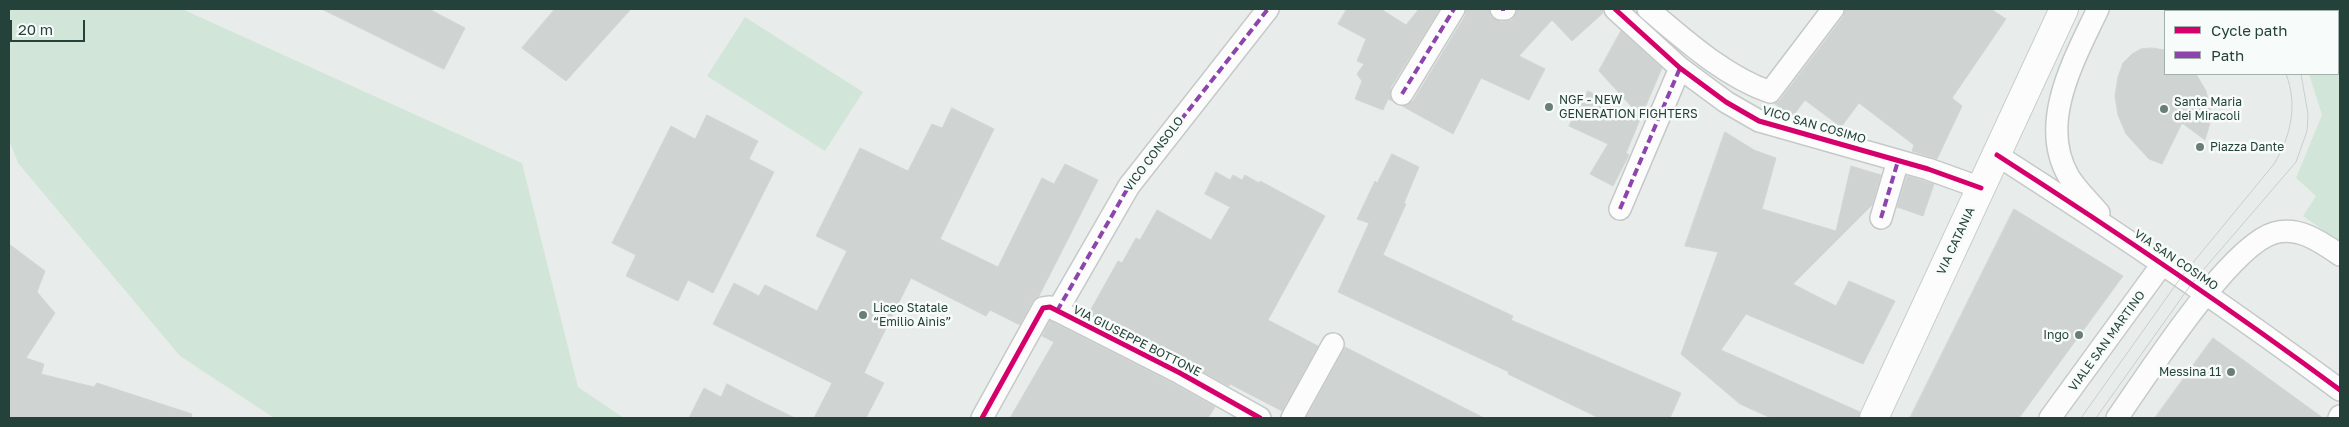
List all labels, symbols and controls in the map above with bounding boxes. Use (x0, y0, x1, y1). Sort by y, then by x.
scale bar (12, 10, 88, 42)
legend (2164, 10, 2339, 75)
text: 20 m (18, 20, 53, 38)
text: Cycle path (2211, 21, 2287, 39)
text: Path (2211, 46, 2244, 64)
place label: NGF - NEW GENERATION FIGHTERS (1559, 93, 1698, 121)
place label: Santa Maria dei Miracoli (2174, 95, 2242, 123)
marker: NGF - NEW GENERATION FIGHTERS (1543, 101, 1555, 113)
street label: VICO SAN COSIMO (1760, 103, 1868, 147)
marker: Santa Maria dei Miracoli (2158, 103, 2170, 115)
street label: VICO CONSOLO (1121, 114, 1187, 194)
place label: Piazza Dante (2210, 140, 2284, 154)
marker: Piazza Dante (2194, 141, 2206, 153)
street label: VIA CATANIA (1934, 205, 1978, 277)
street label: VIA SAN COSIMO (2131, 227, 2221, 293)
street label: VIALE SAN MARTINO (2066, 288, 2148, 394)
place label: Liceo Statale “Emilio Ainis” (873, 301, 951, 329)
street label: VIA GIUSEPPE BOTTONE (1070, 302, 1204, 380)
marker: Liceo Statale “Emilio Ainis” (857, 309, 869, 321)
place label: Ingo (2043, 328, 2069, 342)
marker: Ingo (2073, 329, 2085, 341)
place label: Messina 11 (2159, 365, 2221, 379)
marker: Messina 11 (2225, 366, 2237, 378)

